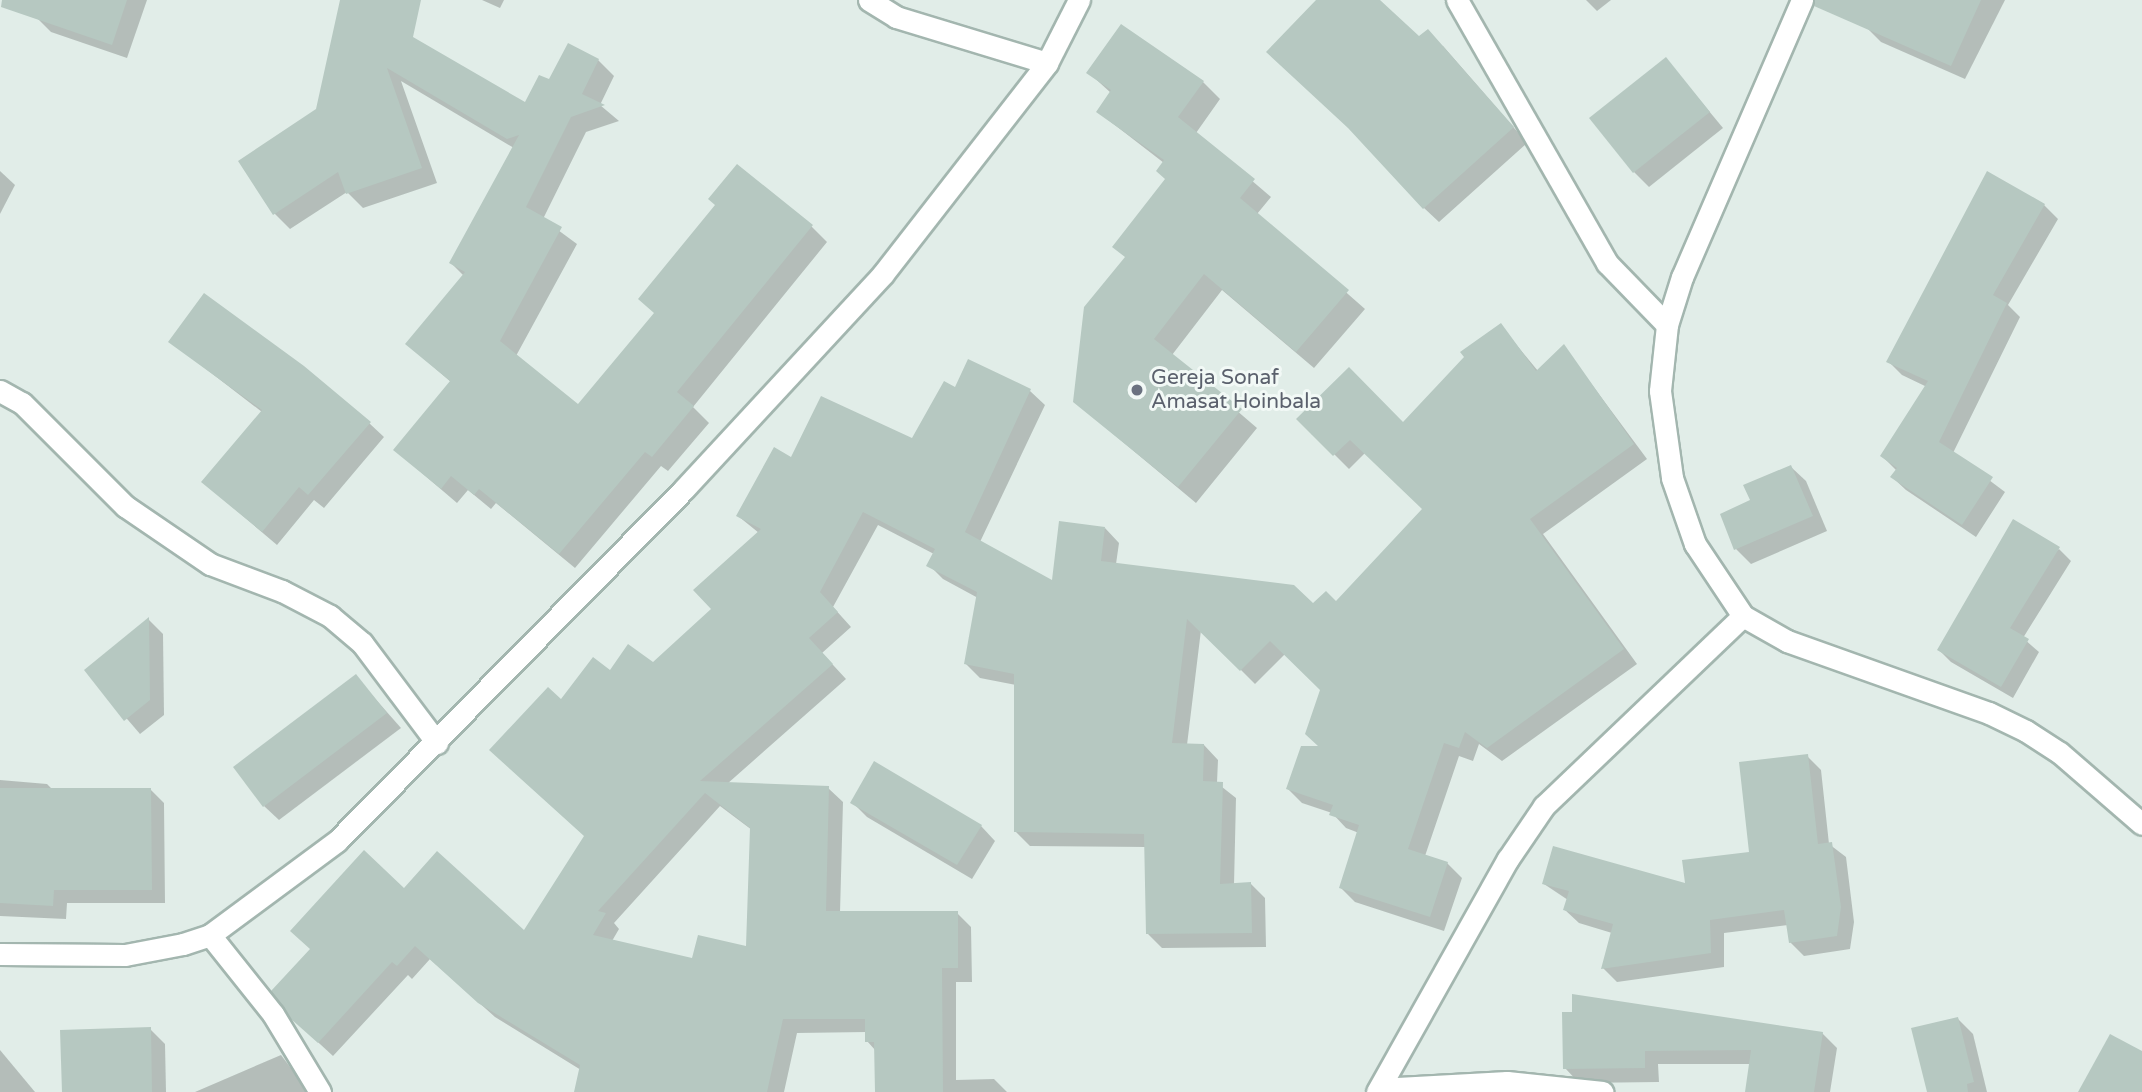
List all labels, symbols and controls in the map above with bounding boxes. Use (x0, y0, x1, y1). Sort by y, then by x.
place label: Gereja Sonaf Amasat Hoinbala (1151, 365, 1321, 415)
marker: Gereja Sonaf Amasat Hoinbala (1129, 382, 1145, 398)

